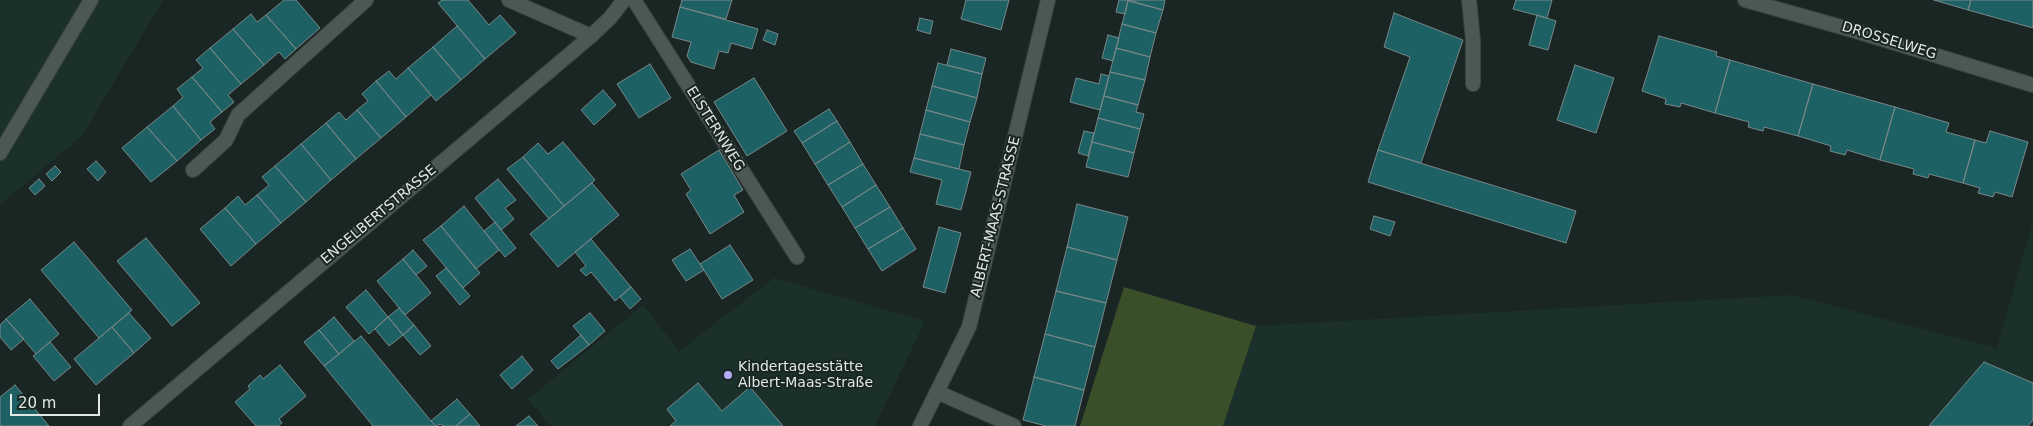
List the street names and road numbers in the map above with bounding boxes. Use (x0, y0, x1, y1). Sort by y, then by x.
street label: DROSSELWEG (1840, 19, 1938, 63)
street label: ELSTERNWEG (682, 84, 748, 174)
street label: ALBERT-MAAS-STRASSE (968, 135, 1024, 299)
street label: ENGELBERTSTRASSE (318, 162, 440, 268)

